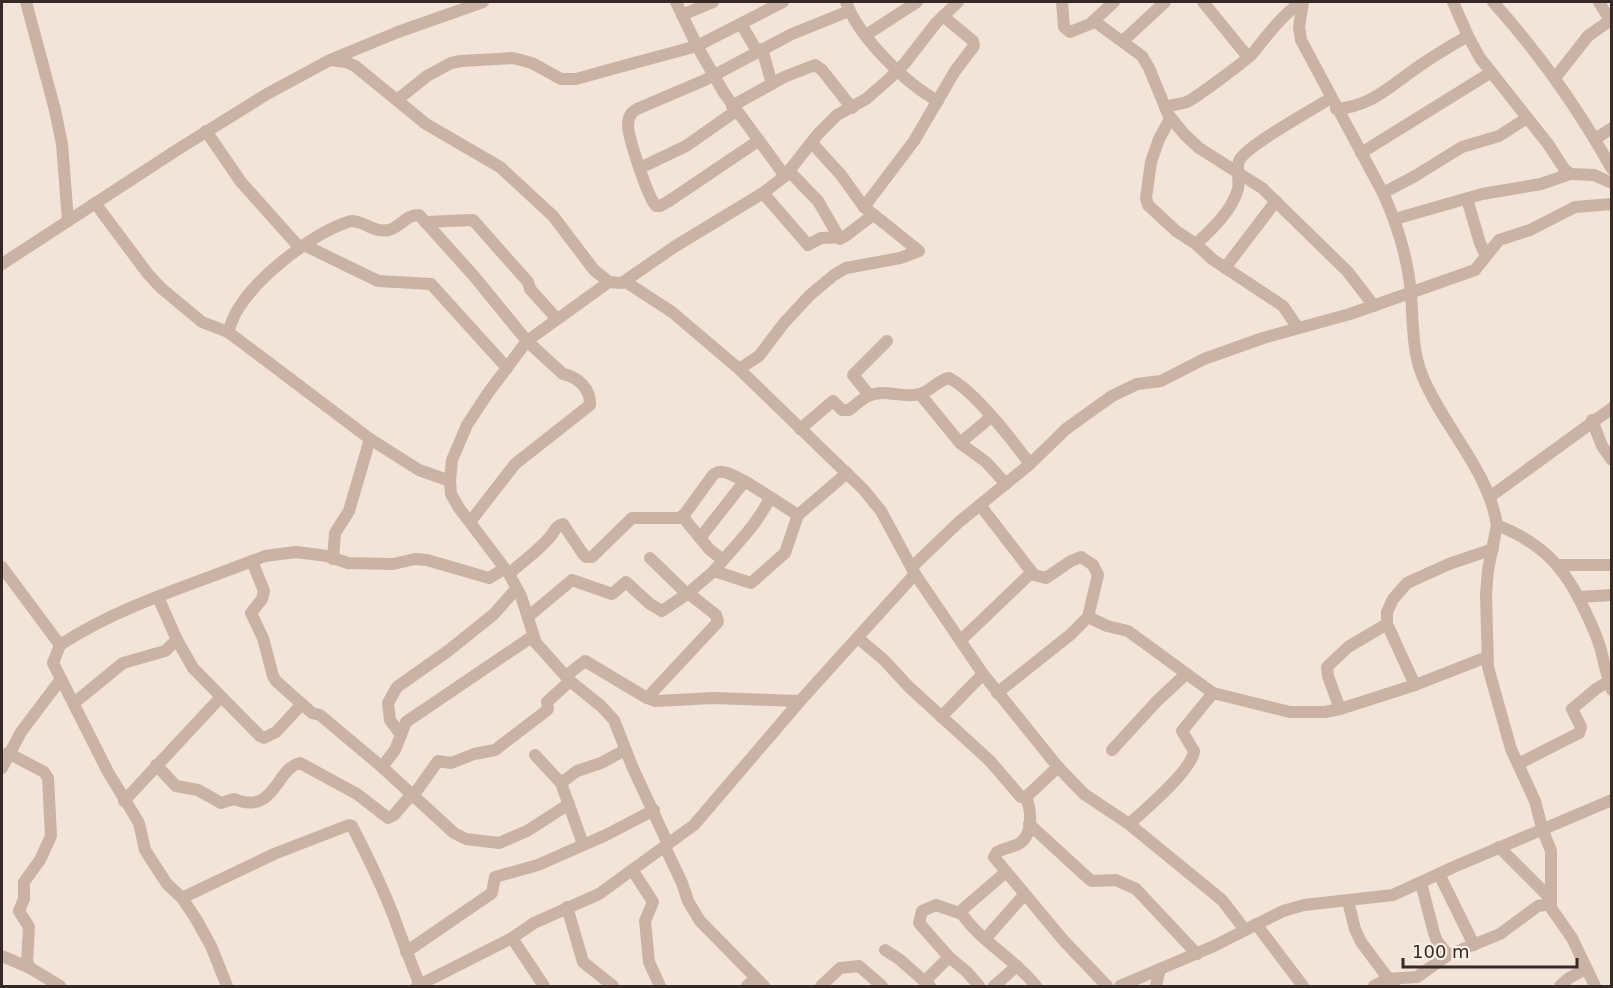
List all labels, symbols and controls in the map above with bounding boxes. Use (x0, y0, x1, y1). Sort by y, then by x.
scale bar (1403, 931, 1577, 969)
text: 100 m (1412, 941, 1470, 962)

